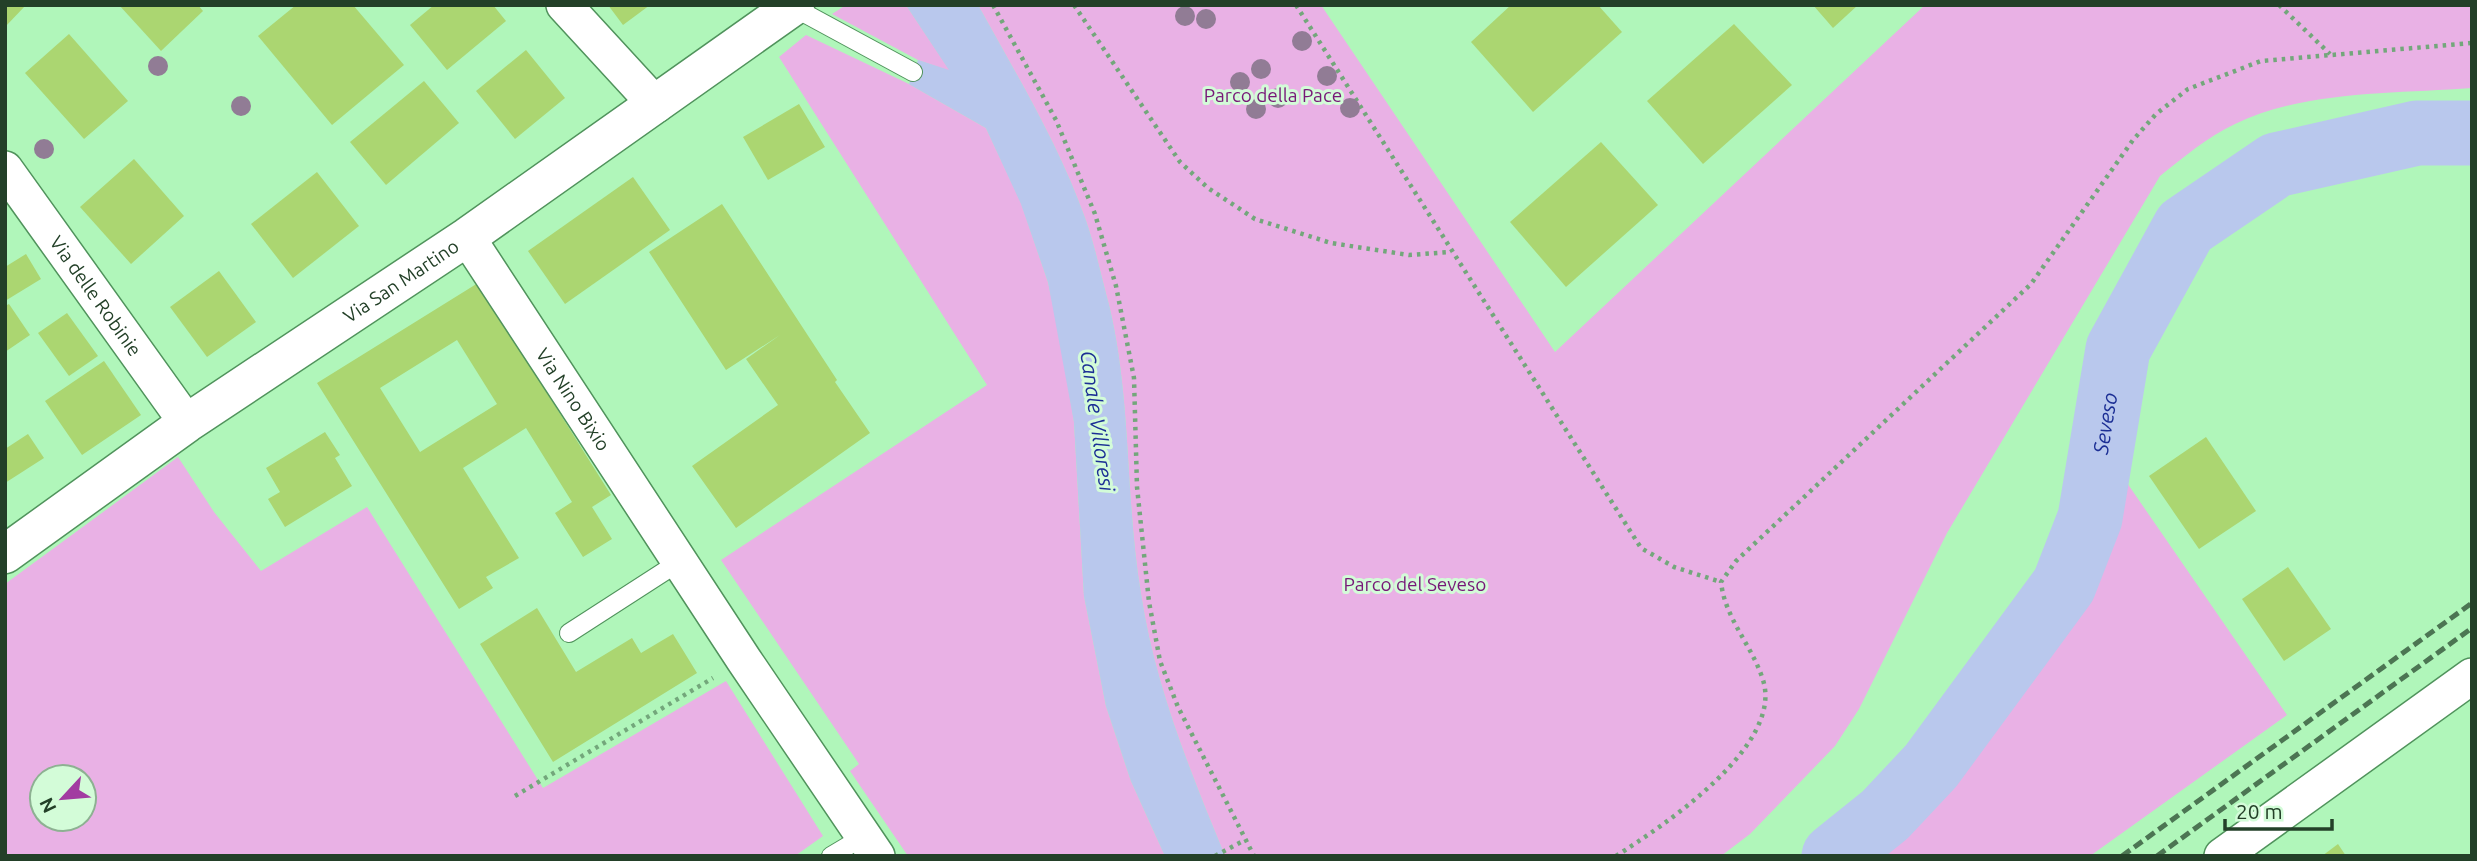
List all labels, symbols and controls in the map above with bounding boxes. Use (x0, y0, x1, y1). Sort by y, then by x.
park label: Parco della Pace (1204, 84, 1342, 106)
street label: Via delle Robinie (45, 231, 146, 360)
street label: Via San Martino (339, 235, 463, 327)
street label: Via Nino Bixio (532, 344, 615, 455)
water label: Canale Villoresi (1076, 349, 1120, 494)
water label: Seveso (2088, 391, 2122, 457)
park label: Parco del Seveso (1344, 573, 1486, 595)
north arrow (28, 763, 98, 833)
scale bar (2225, 788, 2332, 832)
text: N (35, 794, 61, 817)
text: 20 m (2236, 799, 2283, 823)

